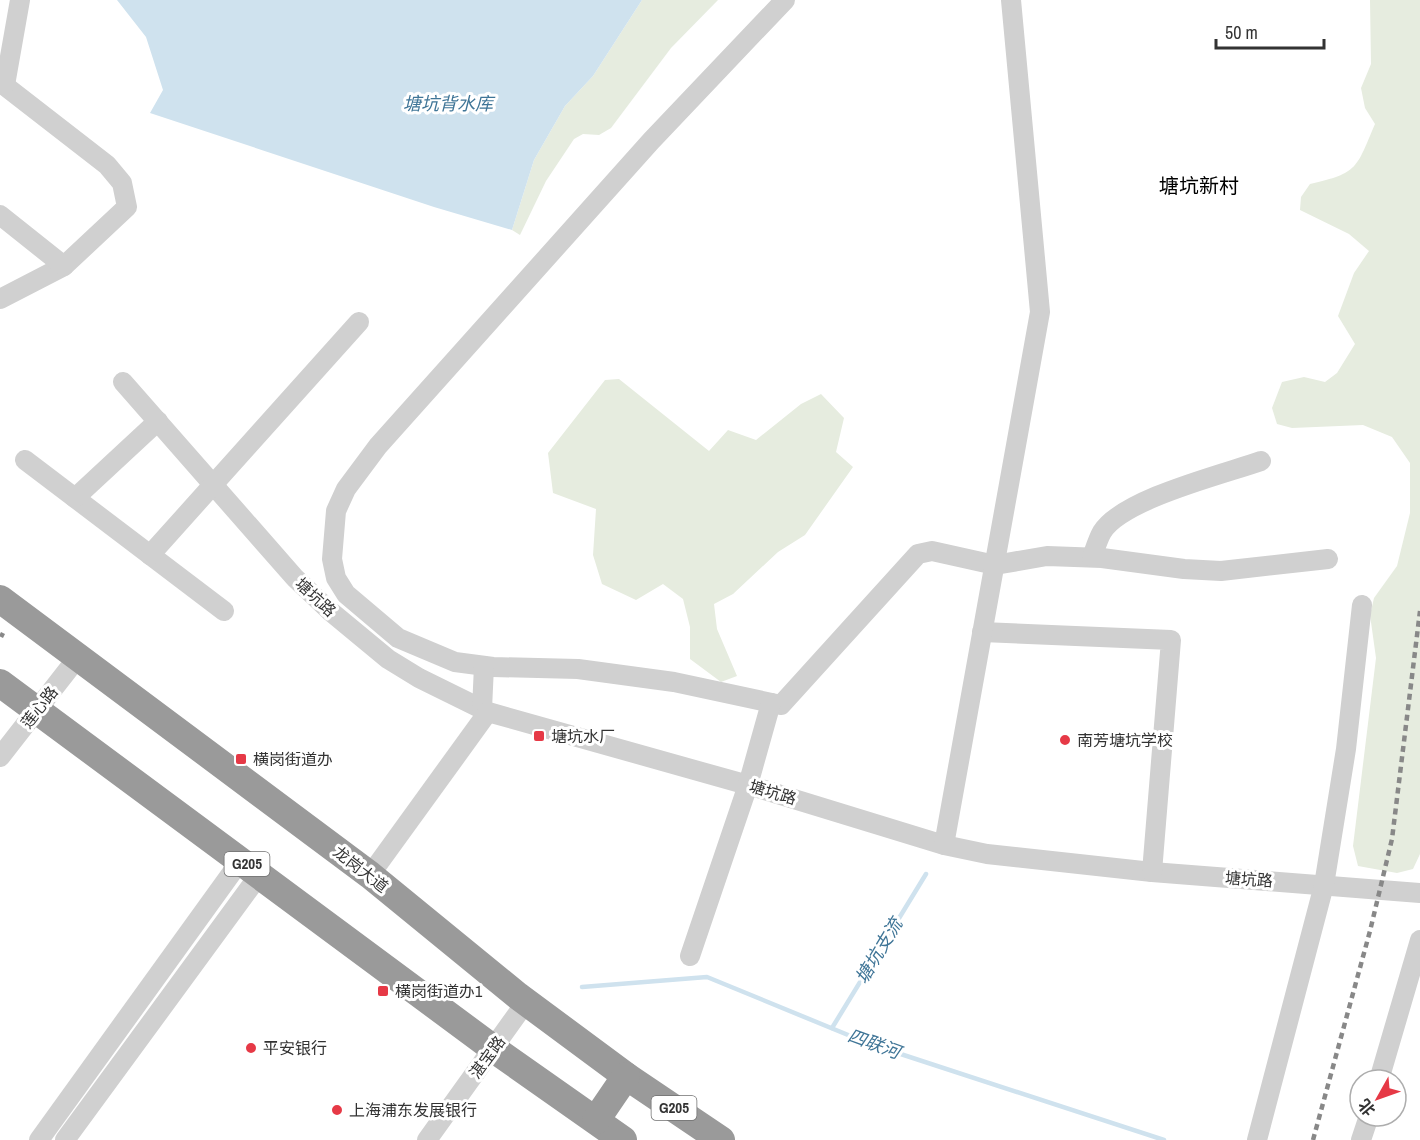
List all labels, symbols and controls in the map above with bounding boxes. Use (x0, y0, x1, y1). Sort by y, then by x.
scale bar (1216, 12, 1324, 50)
text: 50 m (1225, 20, 1258, 45)
water label: 塘坑背水库 (403, 91, 496, 116)
district label: 塘坑新村 (1159, 172, 1239, 199)
street label: 塘坑路 (291, 573, 341, 621)
street label: 莲心路 (16, 681, 62, 733)
place label: 塘坑水厂 (551, 725, 615, 747)
marker: 塘坑水厂 (532, 729, 546, 743)
place label: 南芳塘坑学校 (1077, 729, 1173, 751)
marker: 南芳塘坑学校 (1058, 733, 1072, 747)
place label: 横岗街道办 (253, 748, 333, 770)
marker: 横岗街道办 (234, 752, 248, 766)
street label: 塘坑路 (747, 774, 799, 810)
street label: 龙岗大道 (329, 841, 393, 897)
road number: G205 (224, 852, 270, 876)
street label: 塘坑路 (1224, 866, 1274, 892)
water label: 塘坑支流 (849, 911, 909, 988)
place label: 横岗街道办1 (395, 980, 483, 1002)
marker: 横岗街道办1 (376, 984, 390, 998)
water label: 四联河 (845, 1023, 907, 1066)
street label: 湛宝路 (464, 1031, 510, 1083)
place label: 平安银行 (263, 1037, 327, 1059)
marker: 平安银行 (244, 1041, 258, 1055)
north arrow (1348, 1068, 1408, 1128)
text: 北 (1353, 1094, 1380, 1121)
road number: G205 (652, 1096, 696, 1120)
place label: 上海浦东发展银行 (349, 1099, 477, 1121)
marker: 上海浦东发展银行 (330, 1103, 344, 1117)

